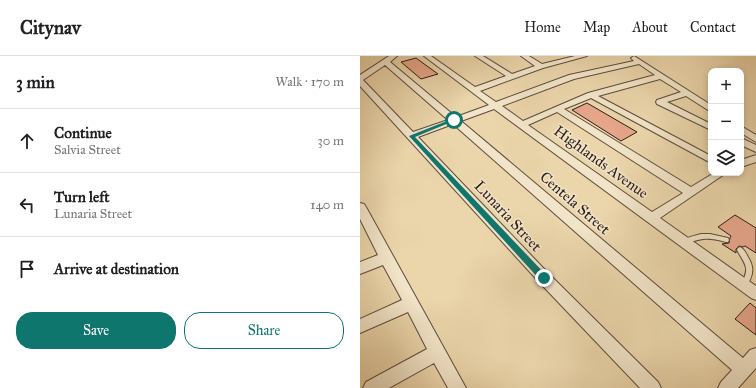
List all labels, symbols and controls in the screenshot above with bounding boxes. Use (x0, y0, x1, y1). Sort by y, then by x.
text: Citynav (20, 16, 81, 39)
text: Home (524, 19, 561, 36)
text: Map (583, 19, 610, 36)
text: About (632, 19, 668, 36)
text: Contact (690, 19, 736, 36)
map controls (708, 68, 744, 176)
button: + (708, 68, 744, 104)
text: 3 min (16, 72, 55, 93)
text: Walk · 170 m (275, 74, 344, 90)
button: − (708, 104, 744, 140)
route start (445, 111, 463, 129)
street label: Highlands Avenue (550, 122, 652, 202)
text: Continue (54, 124, 112, 142)
icon: ahead (16, 130, 38, 152)
text: 30 m (318, 133, 344, 149)
button: layers (708, 140, 744, 176)
text: Salvia Street (54, 142, 121, 158)
street label: Centela Street (536, 168, 614, 239)
street label: Lunaria Street (471, 177, 546, 256)
text: Turn left (54, 188, 110, 206)
icon: left (16, 194, 38, 216)
text: 140 m (310, 197, 344, 213)
text: Lunaria Street (54, 206, 132, 222)
icon: arrive (16, 258, 38, 280)
text: Arrive at destination (54, 260, 179, 278)
route end (535, 269, 553, 287)
button: Save (16, 312, 176, 349)
button: Share (184, 312, 344, 349)

